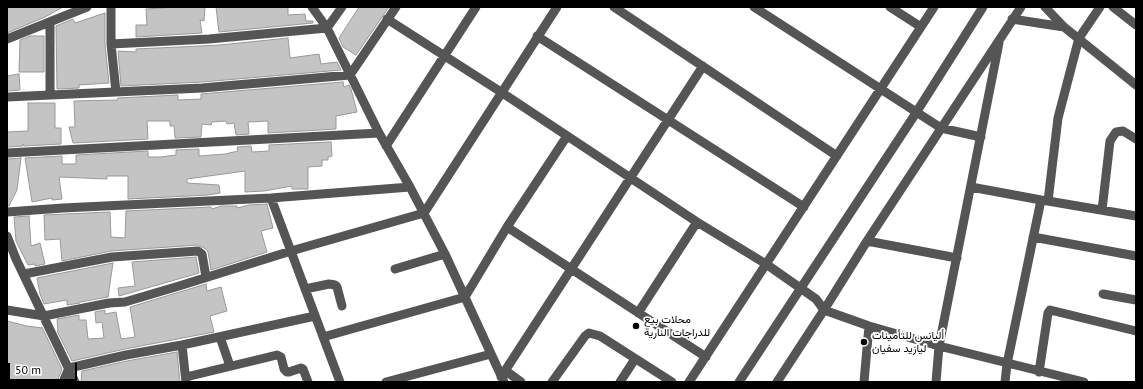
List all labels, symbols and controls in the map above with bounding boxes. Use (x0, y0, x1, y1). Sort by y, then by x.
place label: محلات بيع للدراجات النارية (644, 313, 710, 339)
marker: محلات بيع للدراجات النارية (631, 321, 641, 331)
place label: أليانس للتأمينات ليازيد سفيان (872, 329, 944, 355)
marker: أليانس للتأمينات ليازيد سفيان (859, 337, 869, 347)
scale bar (10, 355, 79, 381)
text: 50 m (15, 362, 41, 377)

